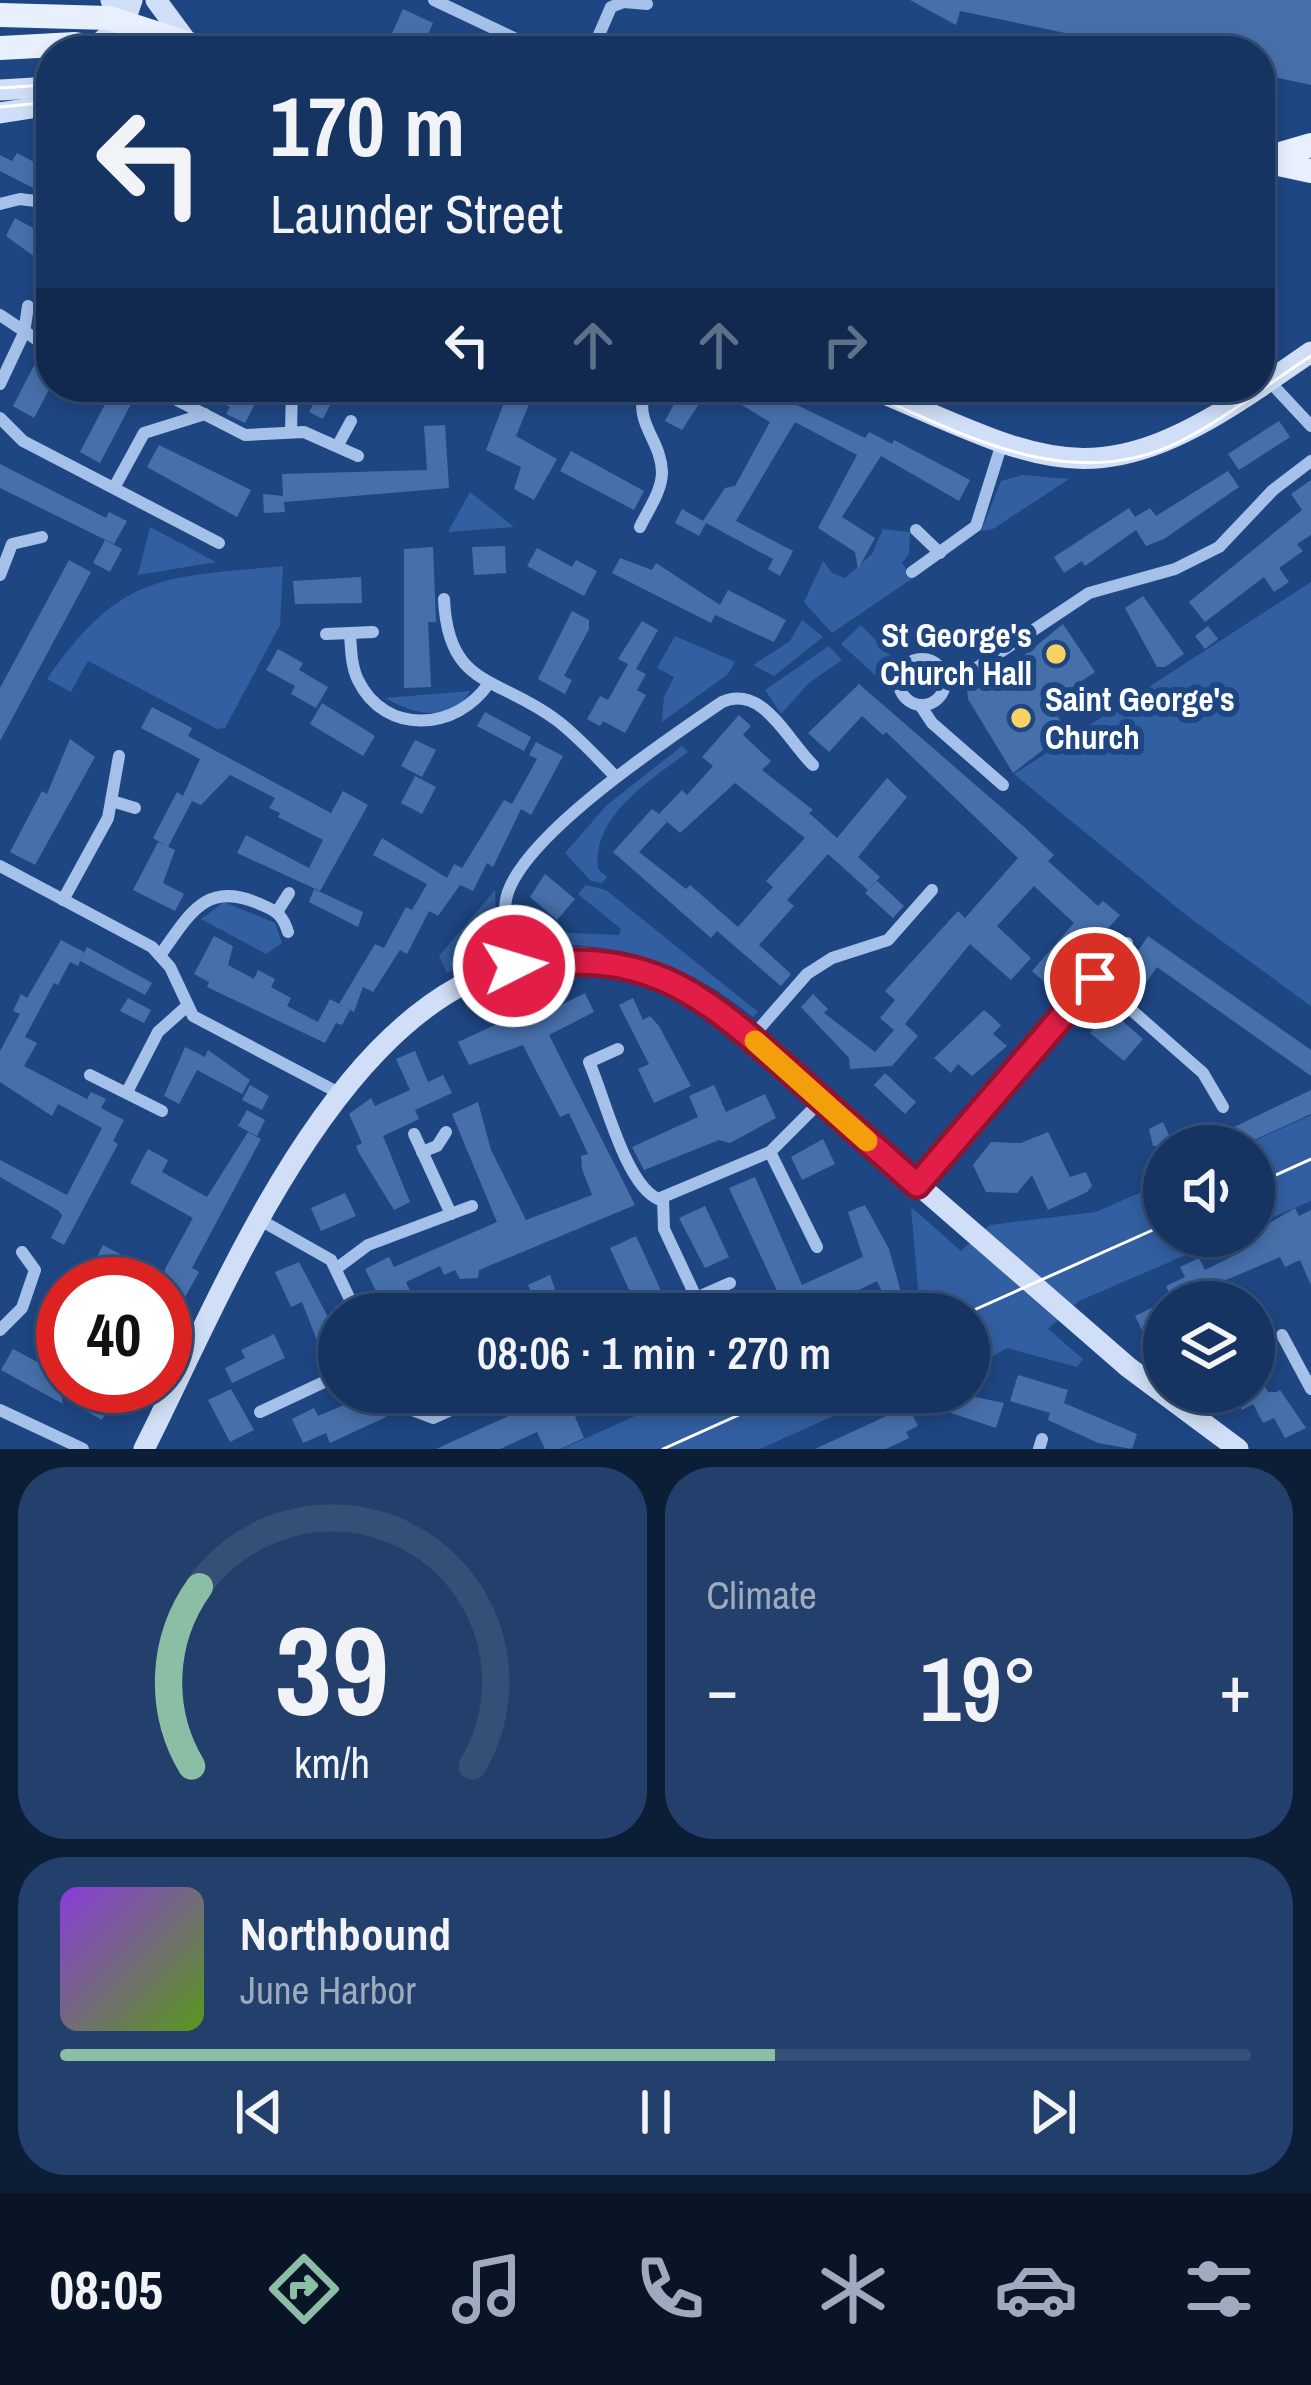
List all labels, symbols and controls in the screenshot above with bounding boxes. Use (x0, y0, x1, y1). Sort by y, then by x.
text: 170 m (270, 69, 465, 182)
icon: left (72, 84, 228, 240)
text: Launder Street (270, 177, 563, 250)
icon: left (434, 312, 500, 378)
icon: ahead (560, 312, 626, 378)
icon: ahead (686, 312, 752, 378)
icon: right (812, 312, 878, 378)
place label: St George's Church Hall (880, 613, 1032, 695)
marker: St George's Church Hall (1043, 641, 1069, 667)
place label: Saint George's Church (1045, 677, 1235, 759)
marker: Saint George's Church (1008, 705, 1034, 731)
position arrow (451, 903, 577, 1029)
pin (1044, 927, 1146, 1029)
icon: arrive (1062, 945, 1128, 1011)
map controls (1143, 1125, 1275, 1413)
button: sound (1143, 1125, 1275, 1257)
speed limit sign: 40 (36, 1257, 192, 1413)
button: layers (1143, 1281, 1275, 1413)
text: 08:06 · 1 min · 270 m (477, 1322, 831, 1383)
text: Climate (707, 1569, 817, 1621)
text: 39 (275, 1586, 389, 1754)
text: 19° (920, 1628, 1038, 1749)
text: − (707, 1644, 738, 1733)
text: + (1219, 1644, 1251, 1733)
text: km/h (294, 1734, 370, 1791)
text: Northbound (240, 1903, 451, 1964)
text: June Harbor (240, 1964, 416, 2016)
icon: previous (226, 2079, 292, 2145)
icon: pause (623, 2079, 689, 2145)
icon: next (1020, 2079, 1086, 2145)
icon: directions (262, 2247, 346, 2331)
icon: music (445, 2247, 529, 2331)
icon: phone (628, 2247, 712, 2331)
icon: climate (811, 2247, 895, 2331)
icon: car (994, 2247, 1078, 2331)
icon: filters (1177, 2247, 1261, 2331)
text: 08:05 (50, 2253, 163, 2326)

